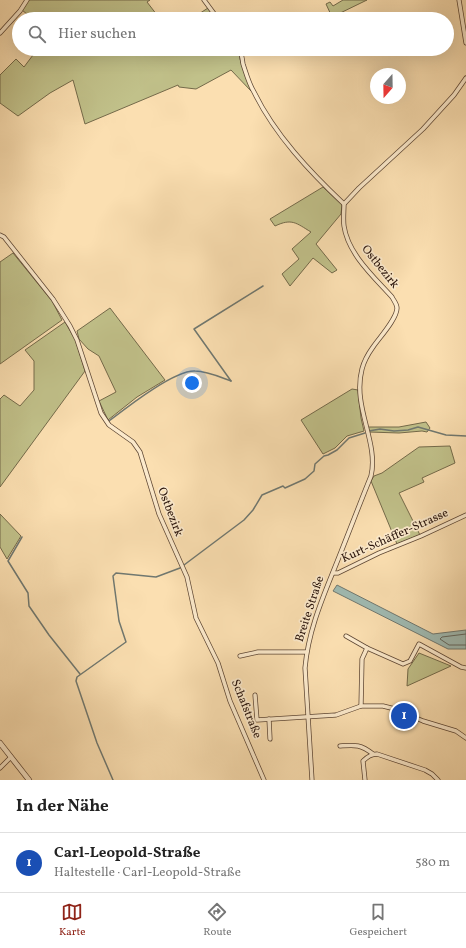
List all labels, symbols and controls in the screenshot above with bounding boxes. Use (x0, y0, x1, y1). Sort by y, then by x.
search box (12, 12, 454, 56)
icon: search (26, 23, 48, 45)
text: Hier suchen (58, 24, 136, 45)
north arrow (370, 68, 406, 104)
street label: Ostbezirk (358, 242, 403, 292)
your location (182, 373, 202, 393)
street label: Ostbezirk (153, 485, 187, 539)
street label: Kurt-Schäffer-Strasse (339, 505, 451, 567)
street label: Breite Straße (292, 574, 328, 644)
street label: Schafstraße (227, 677, 265, 741)
pin: 1 (391, 701, 417, 731)
text: In der Nähe (16, 795, 109, 818)
text: Carl-Leopold-Straße (54, 843, 200, 864)
text: 1 (26, 854, 32, 872)
text: 580 m (415, 854, 450, 872)
text: Haltestelle · Carl-Leopold-Straße (54, 864, 241, 882)
tab: Karte (59, 901, 85, 940)
tab: Route (203, 901, 232, 940)
tab: Gespeichert (349, 901, 407, 940)

